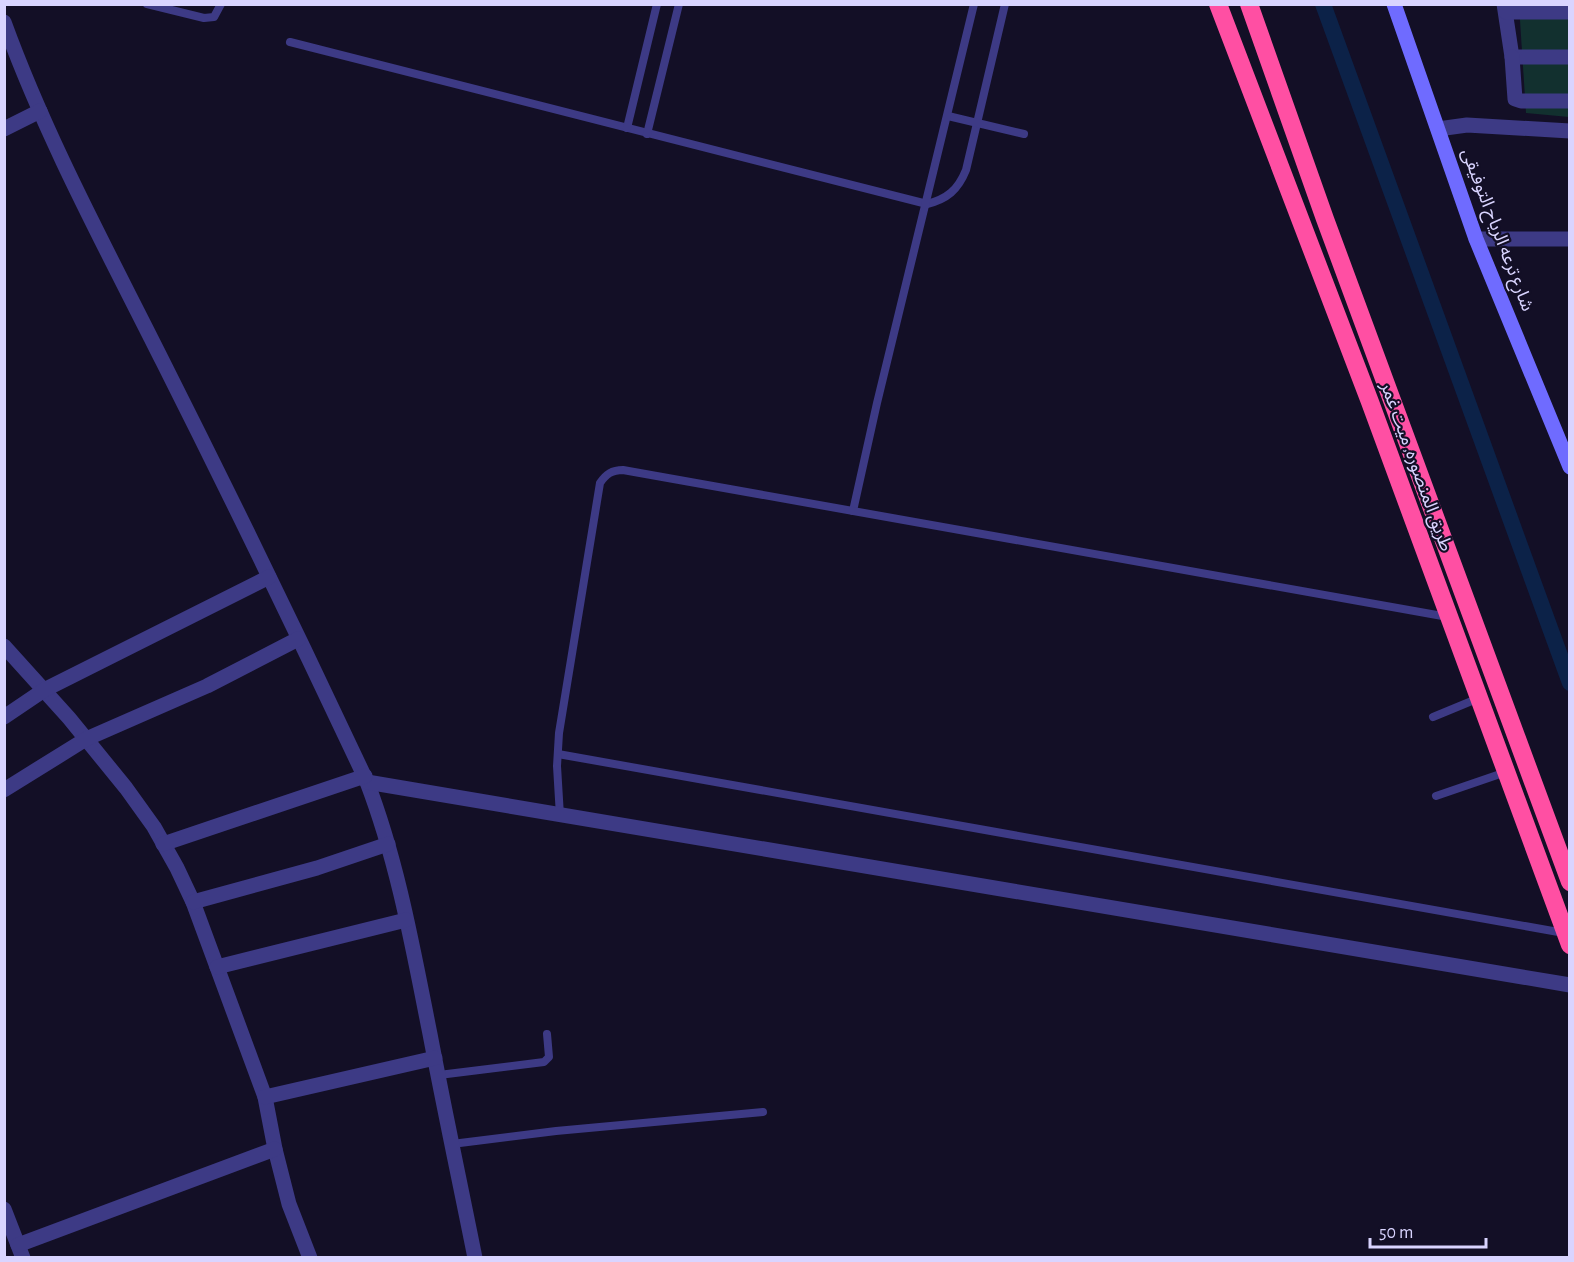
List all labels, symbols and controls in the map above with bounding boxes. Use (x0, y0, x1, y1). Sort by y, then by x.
street label: شارع ترعه الرياح التوفيقى (1454, 146, 1536, 315)
street label: طريق المنصوره, ميت غمر (1376, 379, 1455, 554)
scale bar (1370, 1211, 1486, 1249)
text: 50 m (1379, 1224, 1413, 1242)

